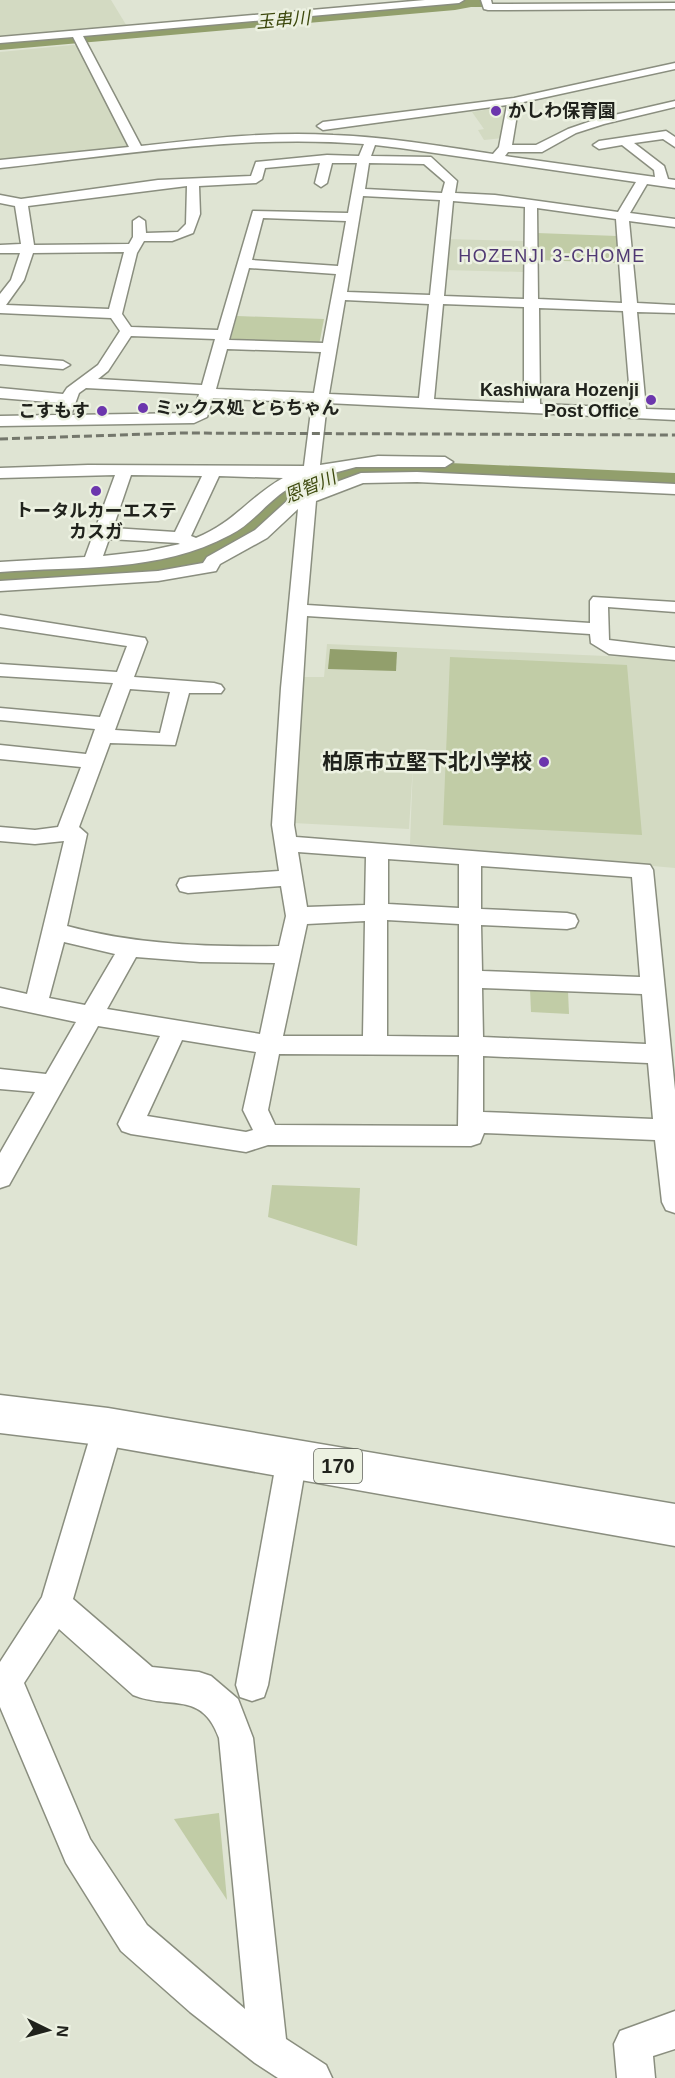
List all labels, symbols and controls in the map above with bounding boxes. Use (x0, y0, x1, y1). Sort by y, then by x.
water label: 玉串川 (255, 8, 313, 32)
place label: かしわ保育園 (508, 101, 616, 121)
marker: かしわ保育園 (489, 104, 503, 118)
district label: HOZENJI 3-CHOME (458, 246, 646, 266)
place label: Kashiwara Hozenji Post Office (480, 380, 639, 421)
marker: Kashiwara Hozenji Post Office (644, 393, 658, 407)
place label: ミックス処 とらちゃん (155, 398, 339, 418)
place label: こすもす (18, 401, 90, 421)
marker: ミックス処 とらちゃん (136, 401, 150, 415)
marker: こすもす (95, 404, 109, 418)
water label: 恩智川 (281, 466, 341, 507)
marker: トータルカーエステ カスガ (89, 484, 103, 498)
place label: トータルカーエステ カスガ (15, 501, 177, 542)
place label: 柏原市立堅下北小学校 (322, 750, 532, 773)
marker: 柏原市立堅下北小学校 (537, 755, 551, 769)
road number: 170 (314, 1449, 362, 1483)
north arrow (18, 2000, 78, 2060)
text: N (53, 2025, 71, 2038)

